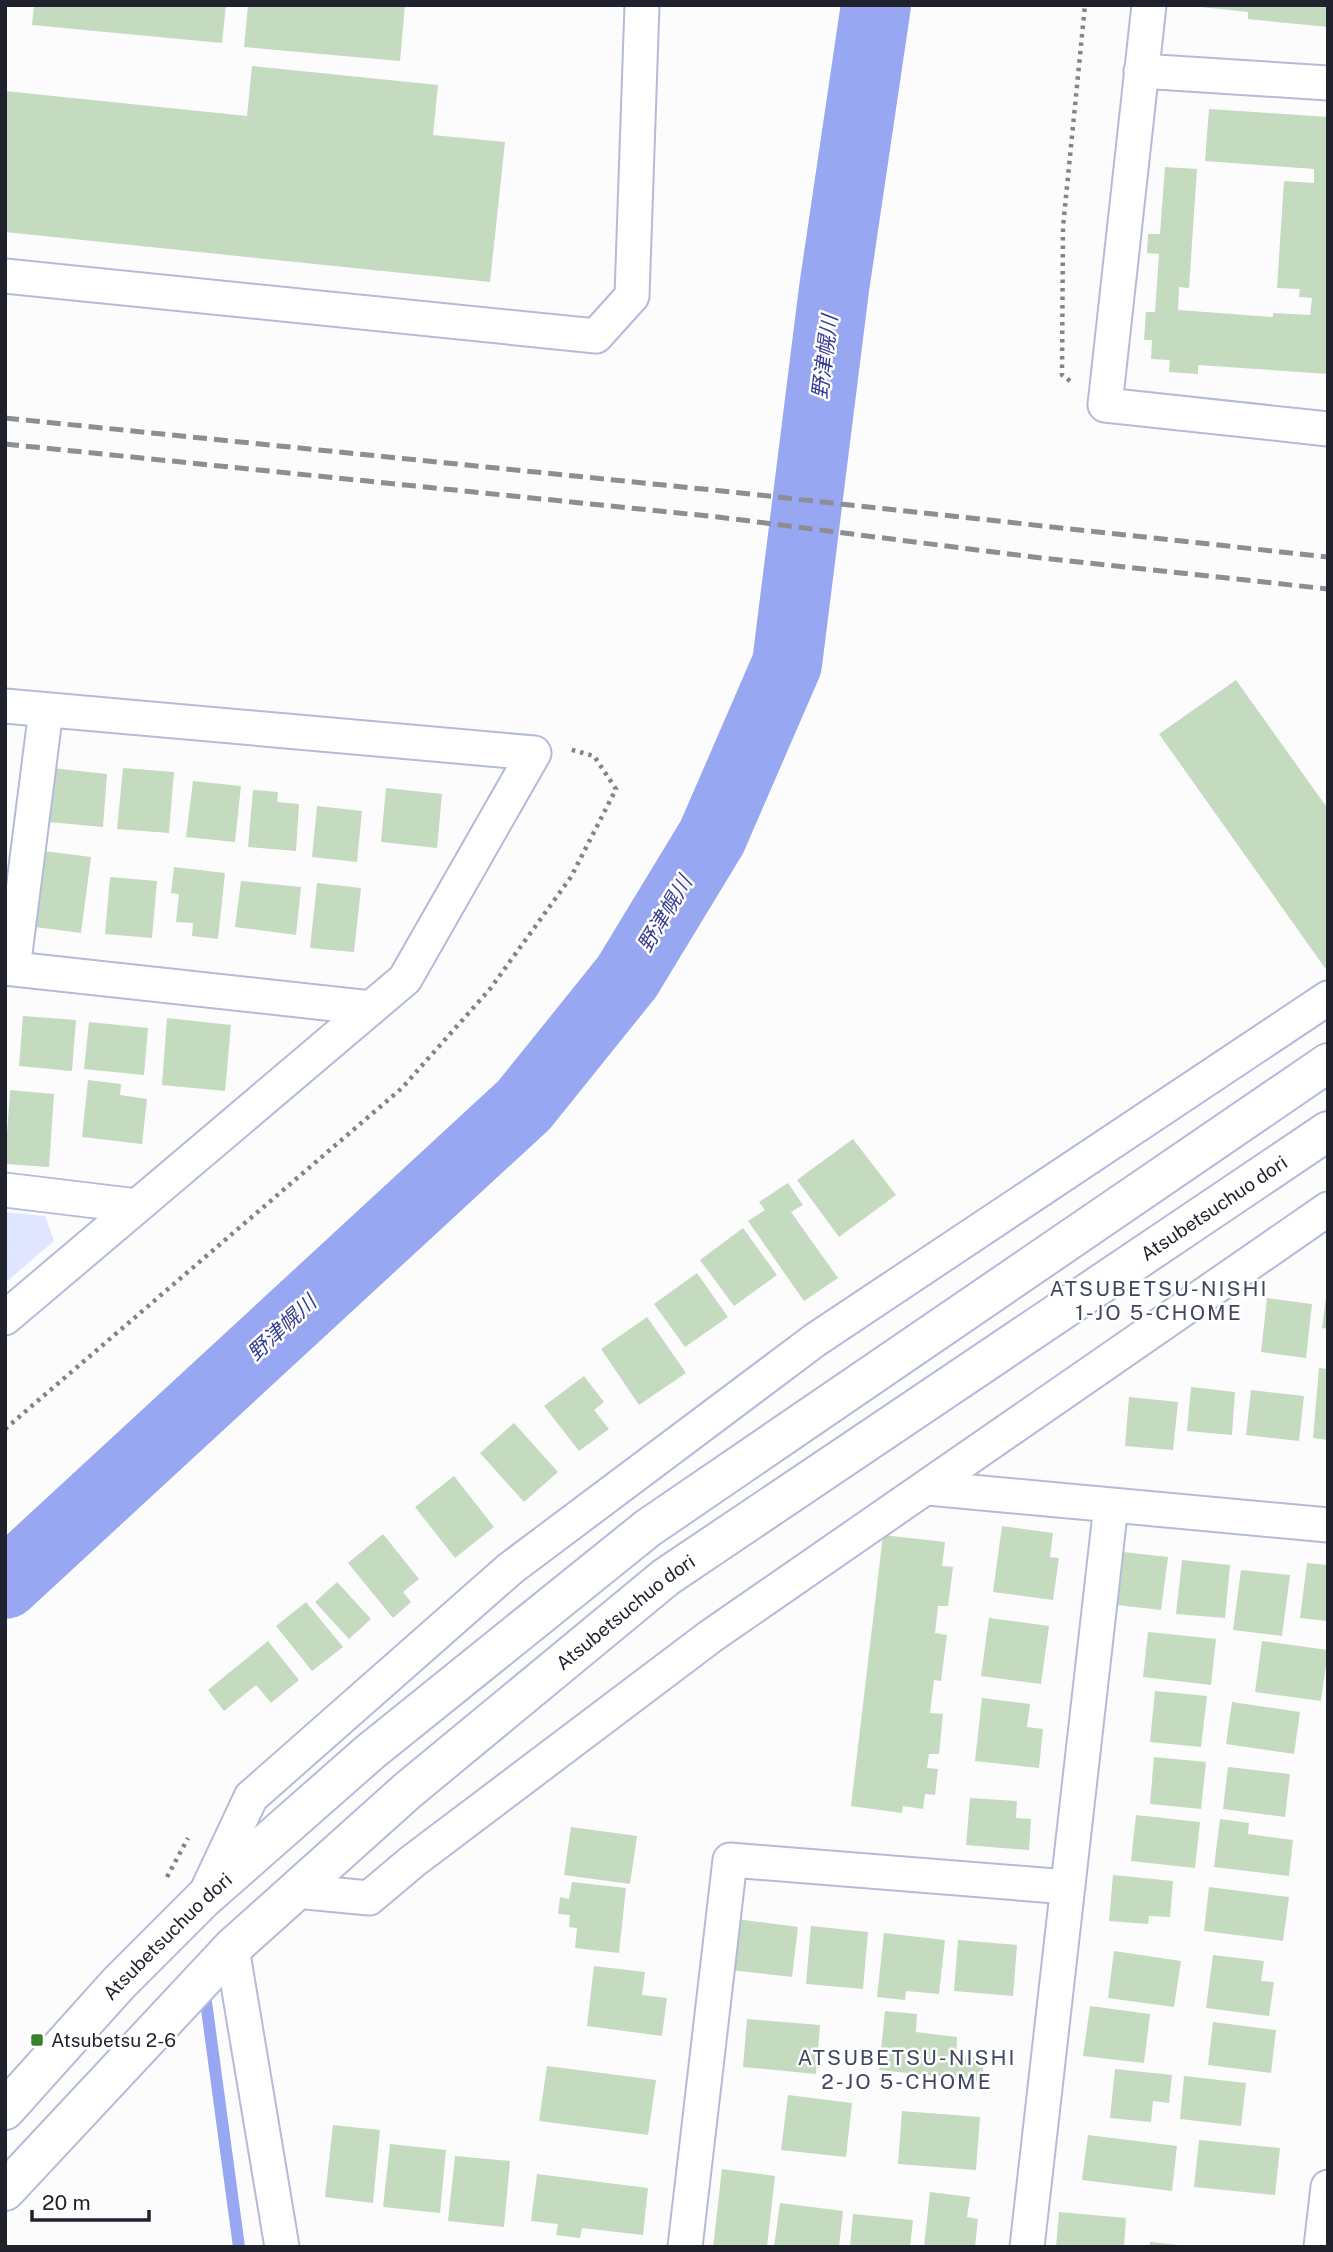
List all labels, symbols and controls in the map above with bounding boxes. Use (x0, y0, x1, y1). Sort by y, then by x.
water label: 野津幌川 (807, 312, 842, 400)
water label: 野津幌川 (632, 870, 698, 956)
street label: Atsubetsuchuo dori (1136, 1151, 1291, 1265)
district label: ATSUBETSU-NISHI 1-JO 5-CHOME (1050, 1276, 1268, 1325)
water label: 野津幌川 (242, 1288, 322, 1365)
street label: Atsubetsuchuo dori (551, 1550, 699, 1674)
street label: Atsubetsuchuo dori (98, 1868, 236, 2004)
place label: Atsubetsu 2-6 (51, 2029, 176, 2051)
marker: Atsubetsu 2-6 (29, 2032, 45, 2048)
district label: ATSUBETSU-NISHI 2-JO 5-CHOME (798, 2045, 1016, 2094)
scale bar (32, 2178, 149, 2222)
text: 20 m (42, 2190, 91, 2215)

